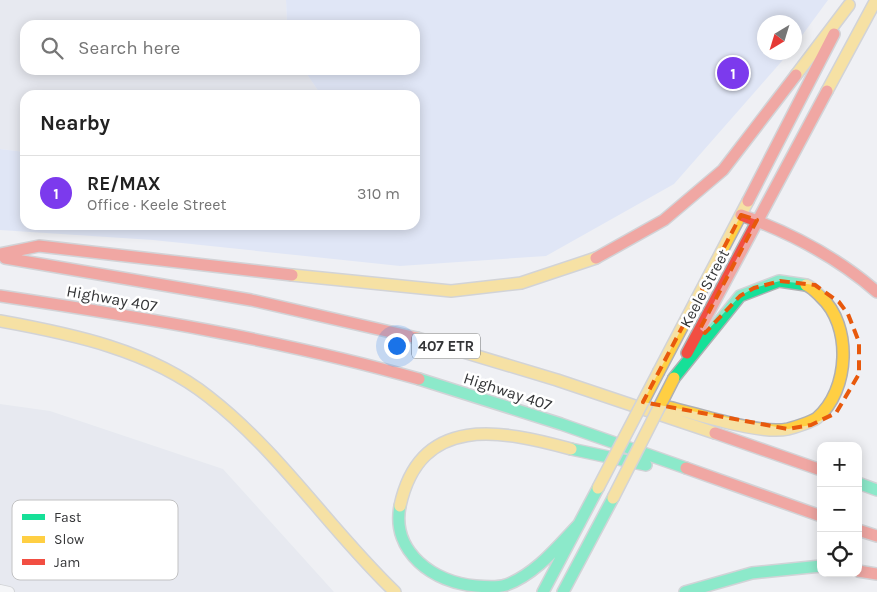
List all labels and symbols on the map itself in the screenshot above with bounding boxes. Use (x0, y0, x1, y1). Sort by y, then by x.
north arrow (757, 15, 802, 60)
pin: 1 (717, 54, 749, 92)
street label: Keele Street (676, 246, 733, 331)
street label: Highway 407 (65, 281, 159, 316)
your location (384, 333, 410, 359)
road number: 407 ETR (412, 334, 480, 358)
street label: Highway 407 (461, 368, 555, 415)
legend (12, 500, 178, 580)
text: Fast (54, 509, 81, 526)
text: Slow (54, 531, 84, 548)
text: Jam (54, 554, 80, 571)

